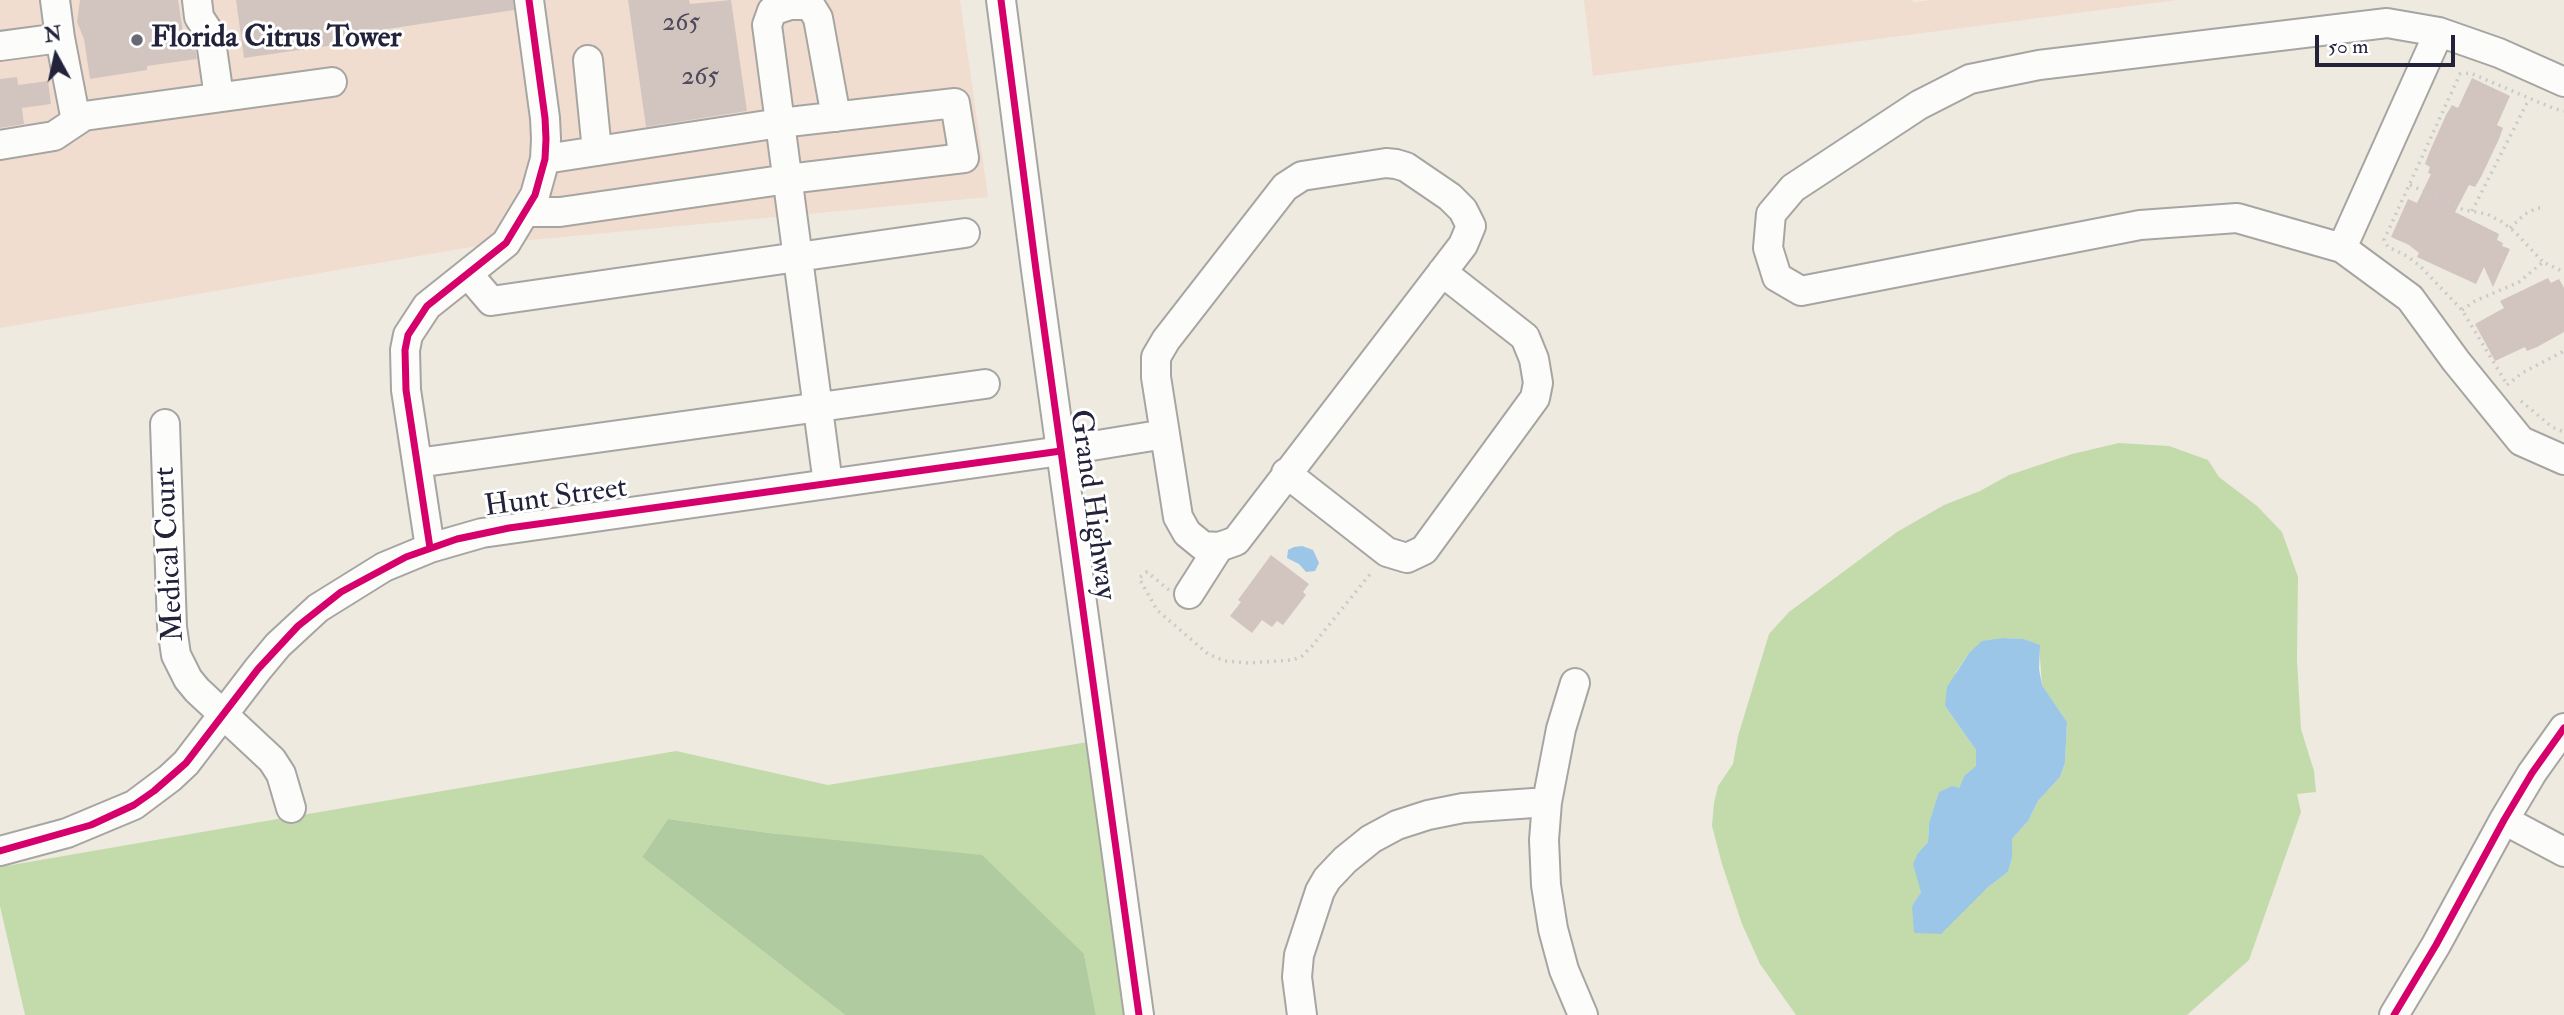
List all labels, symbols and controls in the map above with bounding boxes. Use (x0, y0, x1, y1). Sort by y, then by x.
house number: 265 (662, 8, 700, 40)
north arrow (21, 21, 91, 91)
scale bar (2319, 21, 2459, 65)
text: N (43, 22, 63, 48)
place label: Florida Citrus Tower (151, 22, 401, 58)
marker: Florida Citrus Tower (129, 32, 145, 48)
text: 50 m (2328, 33, 2369, 60)
house number: 265 (681, 62, 719, 94)
street label: Grand Highway (1060, 408, 1122, 602)
street label: Medical Court (148, 466, 194, 642)
street label: Hunt Street (482, 471, 630, 527)

